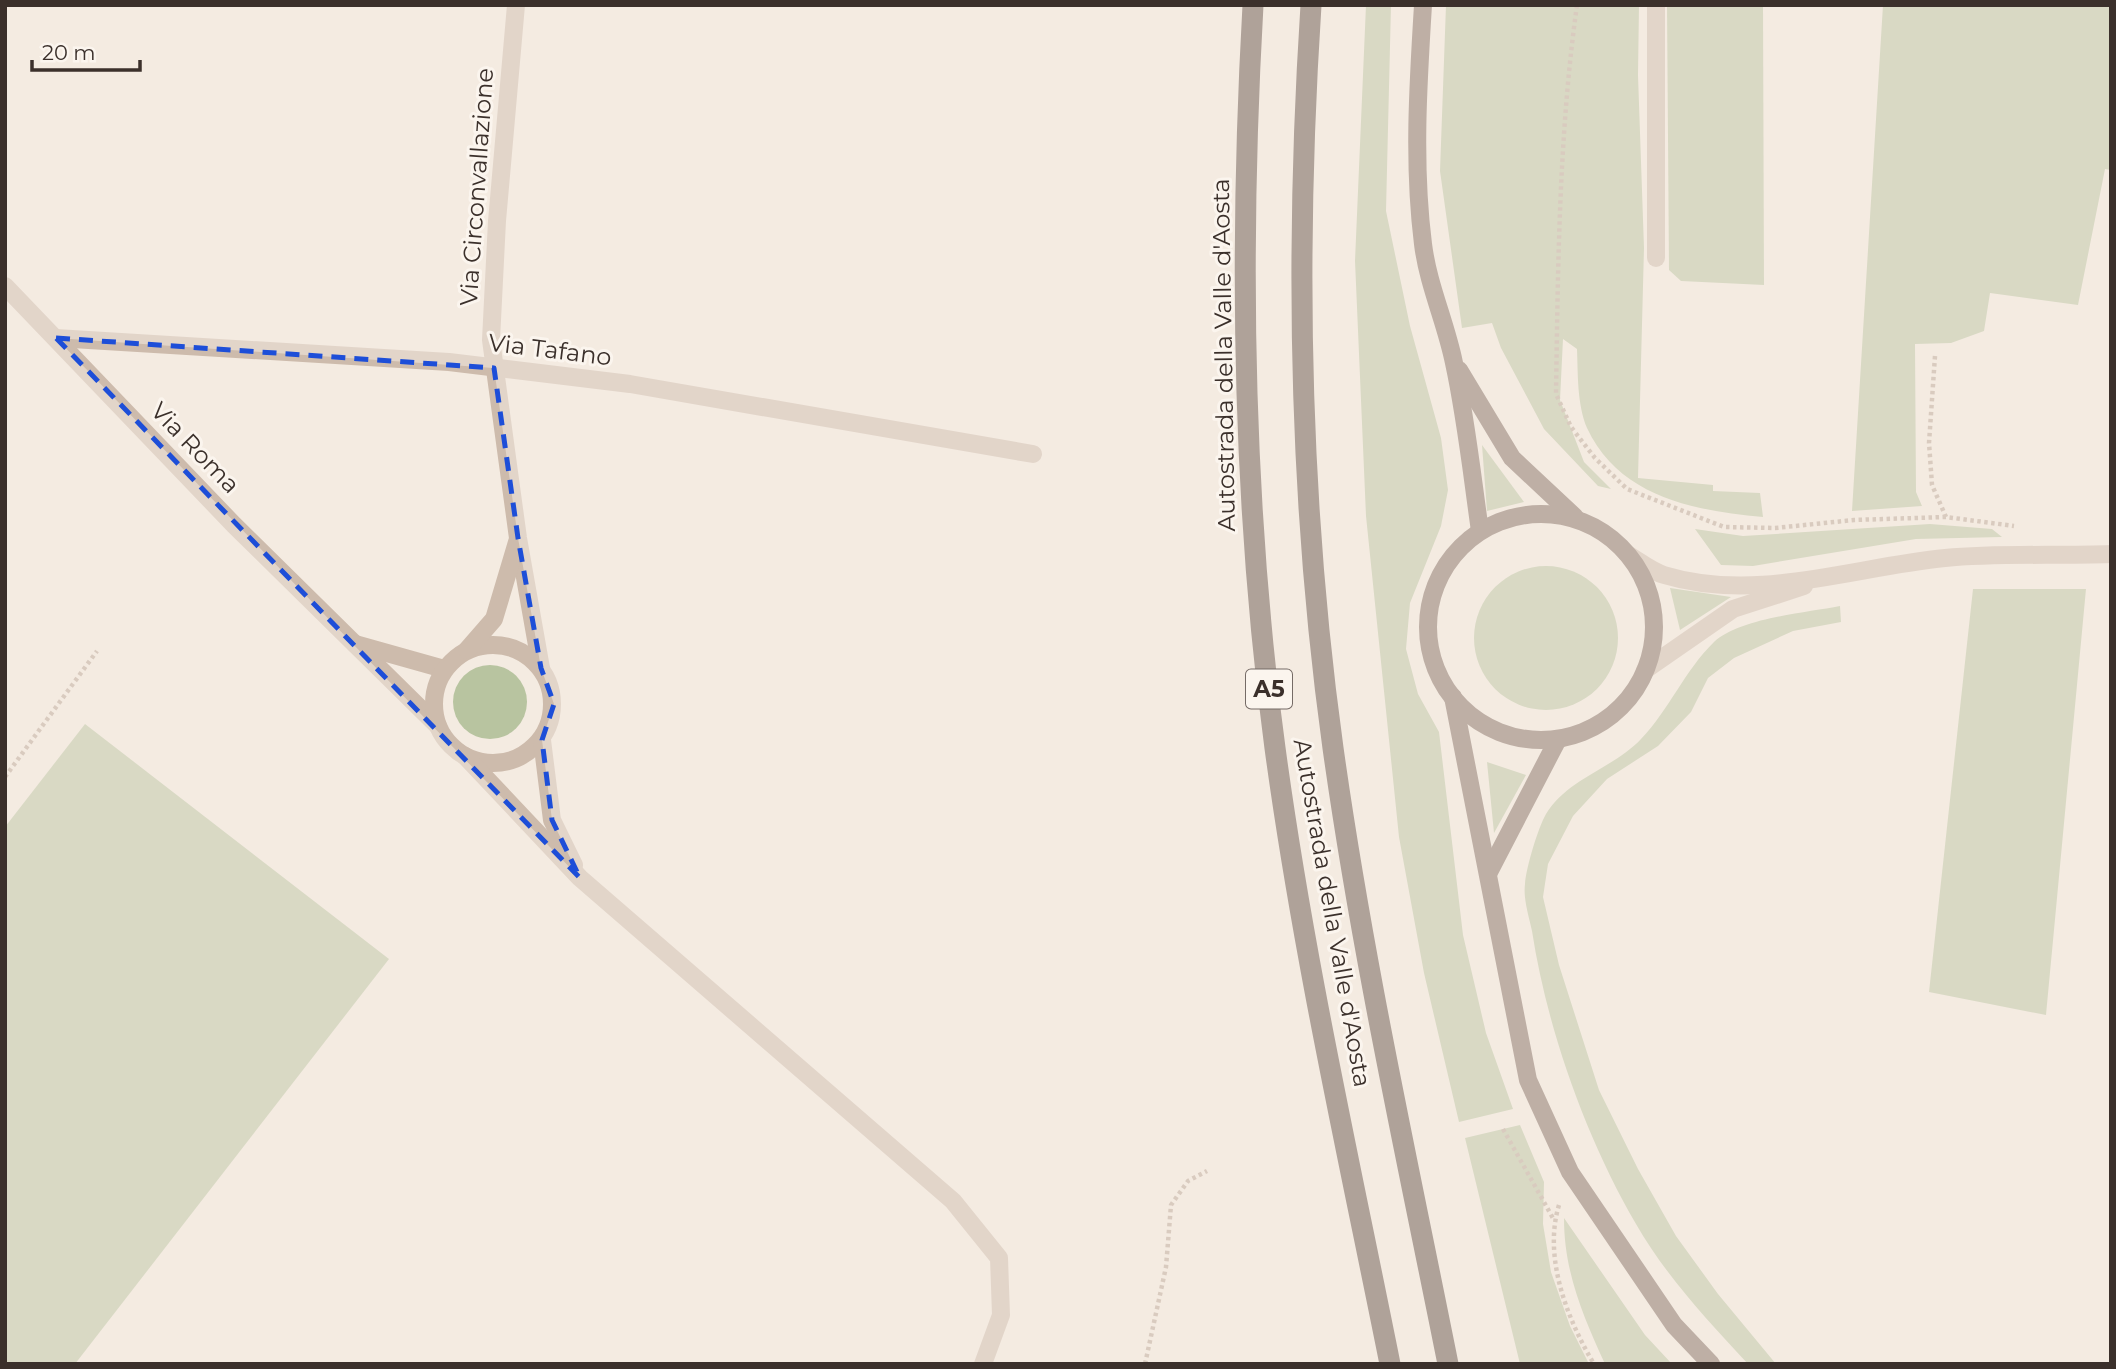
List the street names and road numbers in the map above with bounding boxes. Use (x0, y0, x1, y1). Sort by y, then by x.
street label: Via Circonvallazione (454, 67, 499, 307)
street label: Autostrada della Valle d'Aosta (1206, 178, 1241, 532)
street label: Via Tafano (487, 328, 613, 371)
street label: Via Roma (145, 396, 246, 499)
road number: A5 (1246, 670, 1292, 708)
street label: Autostrada della Valle d'Aosta (1288, 736, 1377, 1089)

